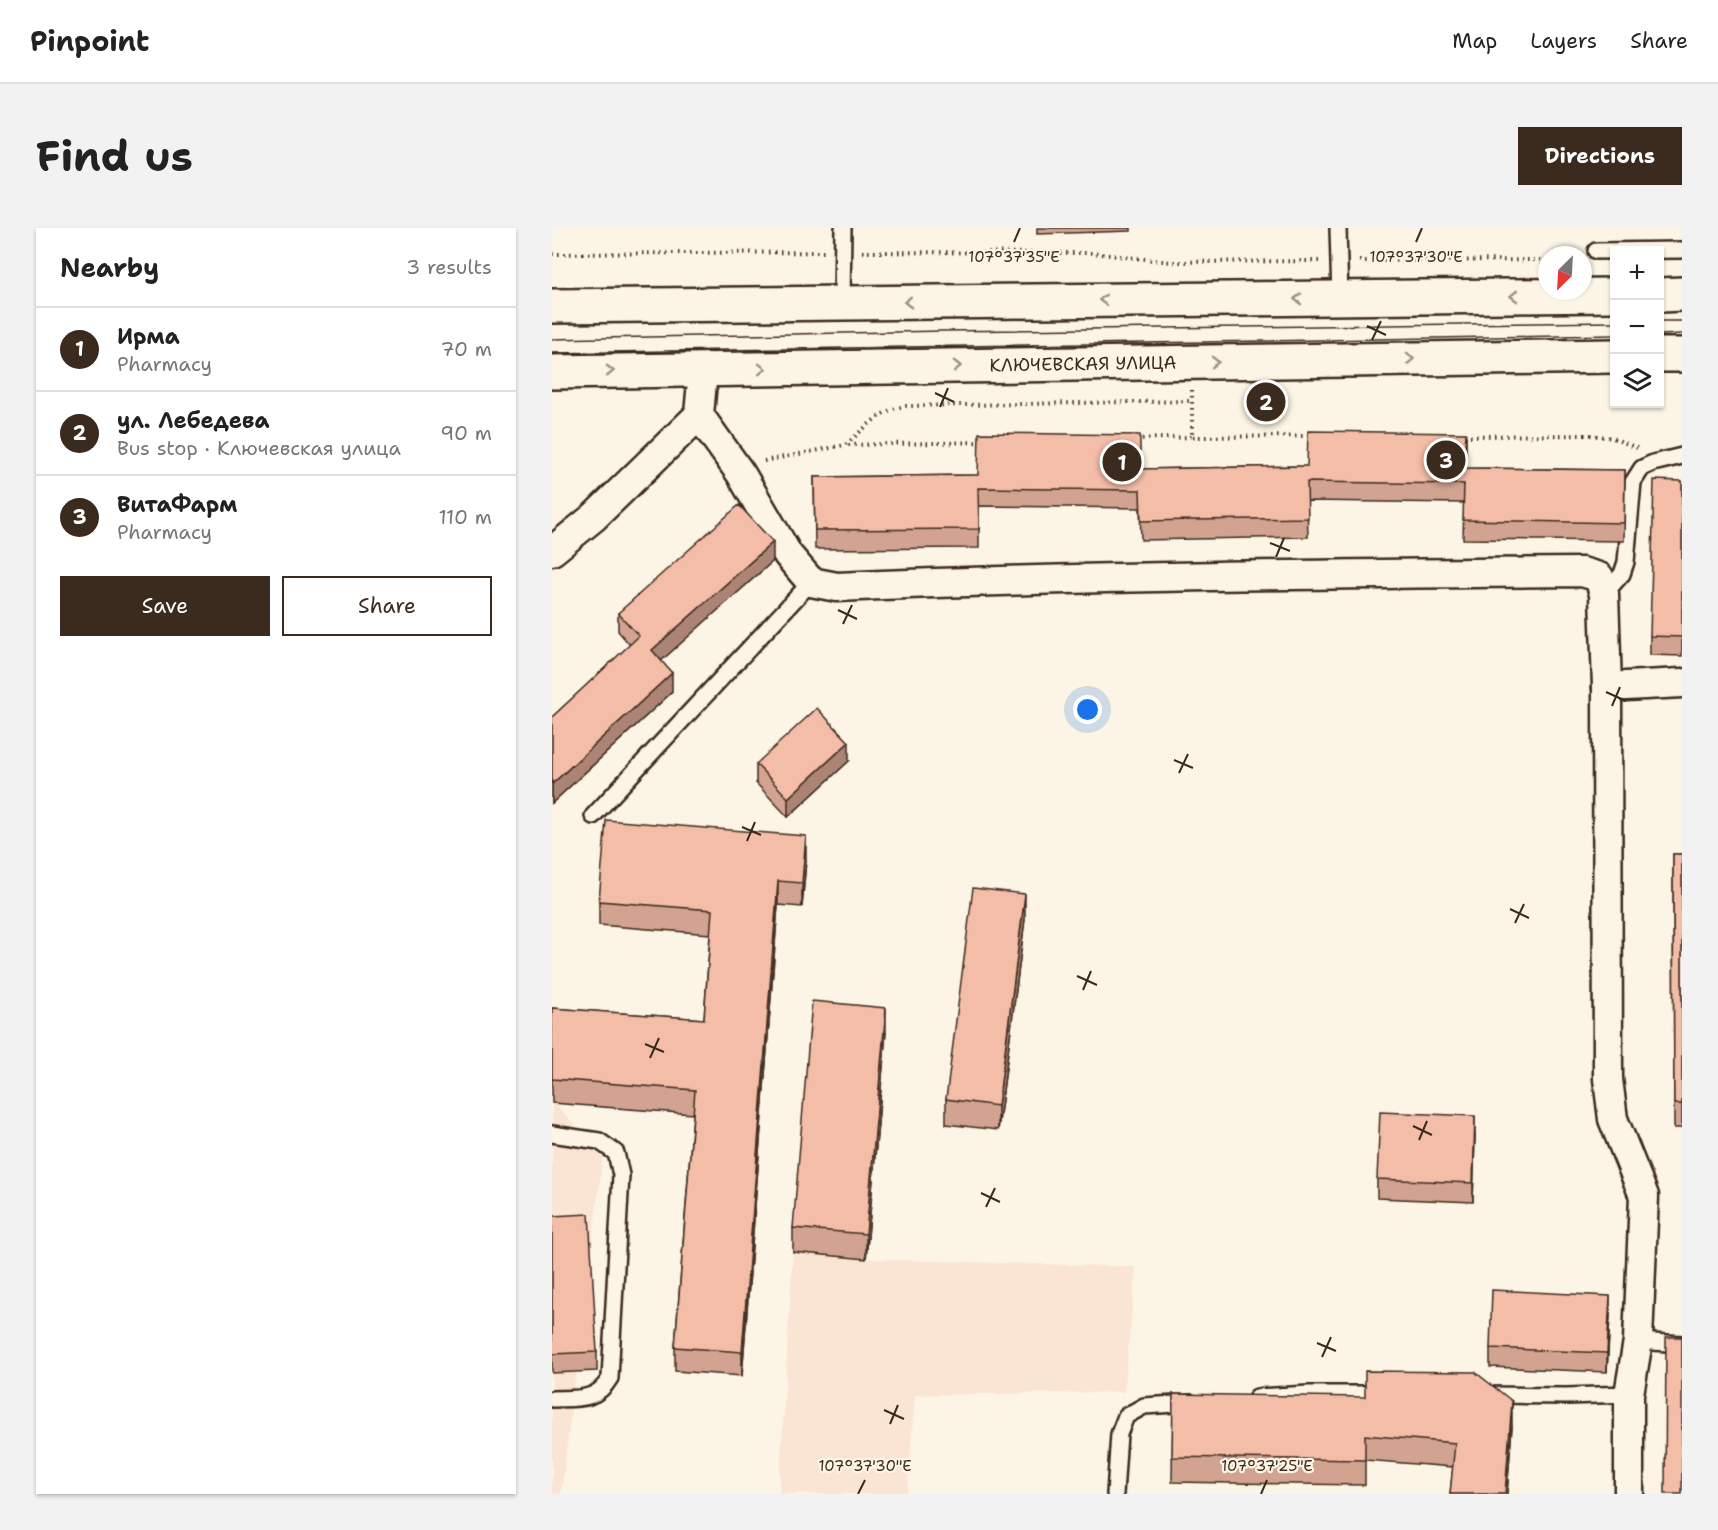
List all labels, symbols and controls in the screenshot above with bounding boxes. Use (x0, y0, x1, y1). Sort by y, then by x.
text: Pinpoint (30, 22, 149, 60)
text: Map (1452, 27, 1497, 55)
text: Layers (1530, 27, 1597, 55)
text: Share (1630, 27, 1688, 55)
button: Directions (1518, 127, 1682, 185)
text: Find us (36, 128, 193, 184)
north arrow (1538, 246, 1592, 300)
map controls (1610, 246, 1664, 408)
button: + (1610, 246, 1664, 300)
text: 107°37'35"E (968, 247, 1060, 267)
text: 107°37'30"E (1369, 247, 1463, 267)
text: Nearby (60, 250, 159, 285)
text: 3 results (406, 254, 492, 280)
one-way arrow (1510, 290, 1519, 303)
one-way arrow (1294, 293, 1303, 305)
one-way arrow (1099, 294, 1108, 306)
one-way arrow (904, 296, 913, 308)
button: − (1610, 300, 1664, 354)
text: Ирма (117, 322, 180, 351)
text: 1 (75, 336, 84, 362)
text: 70 m (440, 336, 492, 362)
text: Pharmacy (117, 351, 212, 377)
street label: КЛЮЧЕВСКАЯ УЛИЦА (989, 351, 1177, 377)
one-way arrow (1405, 352, 1414, 365)
button: layers (1610, 354, 1664, 408)
one-way arrow (1210, 355, 1219, 368)
one-way arrow (952, 360, 961, 372)
one-way arrow (757, 363, 766, 375)
one-way arrow (606, 365, 615, 377)
pin: 2 (1246, 380, 1286, 424)
text: ул. Лебедева (117, 406, 269, 435)
text: 2 (73, 420, 87, 446)
text: 90 m (440, 420, 492, 446)
text: Bus stop · Ключевская улица (117, 435, 401, 461)
pin: 3 (1426, 438, 1466, 482)
pin: 1 (1102, 440, 1142, 484)
text: ВитаФарм (117, 490, 237, 519)
text: 3 (73, 504, 87, 530)
text: 110 m (438, 504, 492, 530)
text: Pharmacy (117, 519, 212, 545)
button: Save (60, 576, 270, 636)
button: Share (282, 576, 492, 636)
your location (1073, 695, 1102, 724)
text: 107°37'30"E (818, 1456, 912, 1476)
text: 107°37'25"E (1221, 1456, 1313, 1476)

